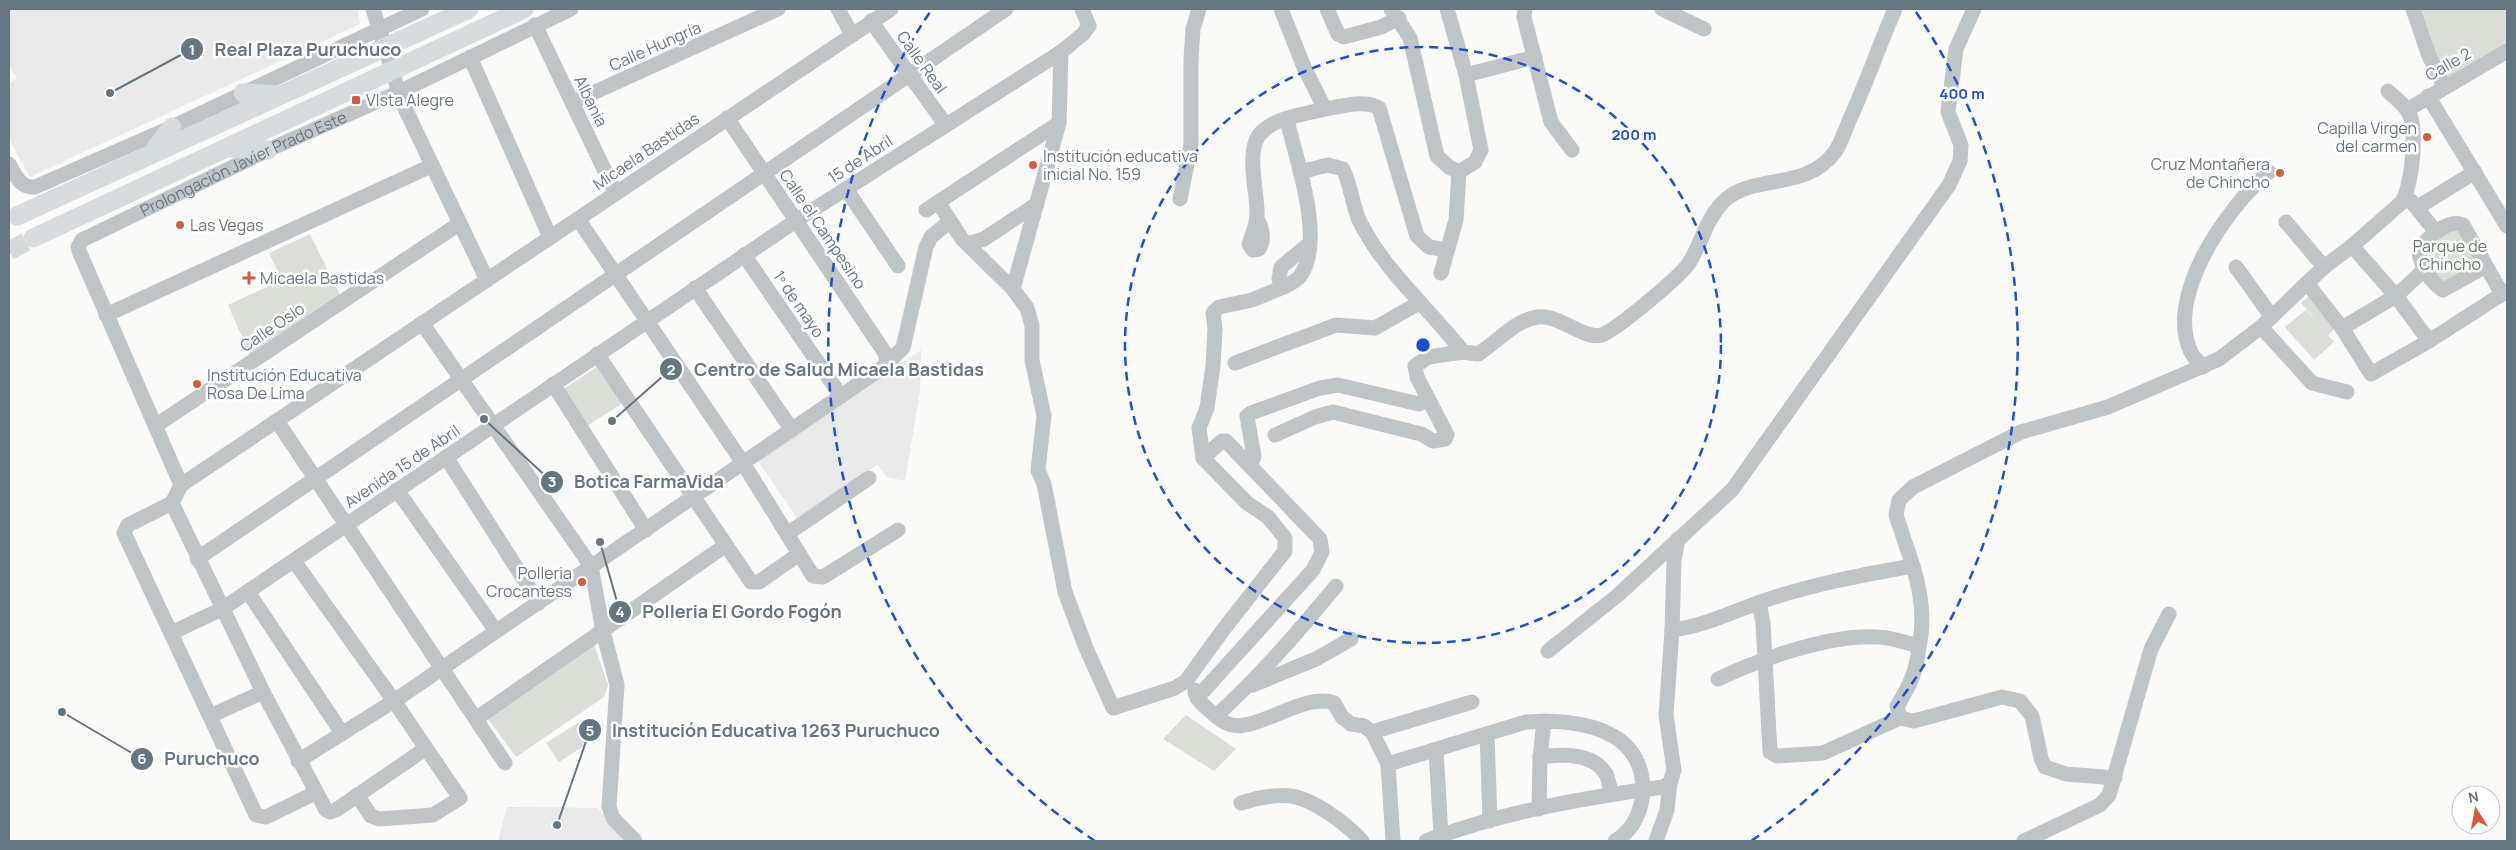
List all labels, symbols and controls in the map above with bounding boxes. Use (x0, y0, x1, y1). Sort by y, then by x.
street label: Calle Hungría (606, 16, 704, 76)
street label: Calle Real (892, 26, 952, 98)
callout: Real Plaza Puruchuco (179, 33, 411, 66)
text: Real Plaza Puruchuco (215, 37, 401, 61)
text: 1 (189, 39, 195, 60)
street label: Calle 2 (2421, 42, 2475, 86)
street label: Albania (569, 72, 613, 130)
text: 400 m (1939, 83, 1985, 104)
place label: VIsta Alegre (366, 89, 454, 111)
marker: VIsta Alegre (350, 94, 362, 106)
street label: Prolongación Javier Prado Este (136, 106, 350, 221)
street label: Micaela Bastidas (588, 107, 704, 195)
place label: Capilla Virgen del carmen (2317, 117, 2417, 157)
text: 200 m (1611, 124, 1657, 145)
street label: 15 de Abril (823, 130, 897, 188)
marker: Capilla Virgen del carmen (2421, 131, 2433, 143)
place label: Institución educativa inicial No. 159 (1043, 145, 1198, 185)
place label: Cruz Montañera de Chincho (2151, 153, 2270, 193)
marker: Institución educativa inicial No. 159 (1027, 159, 1039, 171)
street label: Calle el Campesino (775, 165, 871, 293)
marker: Cruz Montañera de Chincho (2274, 167, 2286, 179)
place label: Las Vegas (190, 214, 263, 236)
marker: Las Vegas (174, 219, 186, 231)
park label: Parque de Chincho (2413, 235, 2487, 275)
street label: 1º de mayo (768, 266, 830, 342)
place label: Micaela Bastidas (260, 267, 384, 289)
marker: Micaela Bastidas (242, 271, 256, 285)
street label: Calle Oslo (235, 297, 309, 357)
centre of rings (1414, 336, 1432, 354)
callout: Centro de Salud Micaela Bastidas (659, 353, 994, 386)
text: Centro de Salud Micaela Bastidas (694, 357, 984, 381)
text: 2 (667, 359, 676, 380)
place label: Institución Educativa Rosa De Lima (207, 364, 362, 404)
marker: Institución Educativa Rosa De Lima (191, 378, 203, 390)
street label: Avenida 15 de Abril (340, 419, 464, 513)
callout: Botica FarmaVida (539, 465, 734, 498)
text: Botica FarmaVida (574, 469, 724, 493)
text: 3 (548, 471, 556, 492)
place label: Polleria Crocantess (486, 562, 572, 602)
marker: Polleria Crocantess (576, 576, 588, 588)
callout: Polleria El Gordo Fogón (607, 596, 852, 629)
text: Polleria El Gordo Fogón (642, 599, 842, 623)
text: 4 (615, 601, 625, 622)
callout: Institución Educativa 1263 Puruchuco (577, 714, 950, 747)
text: Institución Educativa 1263 Puruchuco (612, 718, 940, 742)
text: 5 (586, 720, 595, 741)
callout: Puruchuco (130, 742, 270, 775)
text: Puruchuco (164, 746, 260, 770)
text: 6 (137, 748, 147, 769)
north arrow (2451, 785, 2501, 835)
text: N (2467, 786, 2480, 807)

